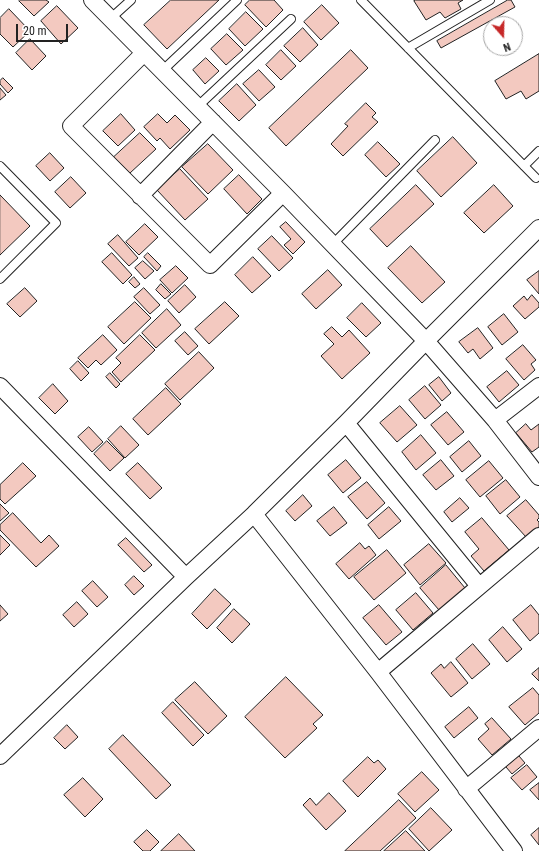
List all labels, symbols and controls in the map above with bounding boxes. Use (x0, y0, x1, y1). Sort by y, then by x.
scale bar (18, 16, 70, 42)
north arrow (483, 16, 523, 56)
text: 20 m (23, 24, 47, 38)
text: N (502, 40, 512, 54)

